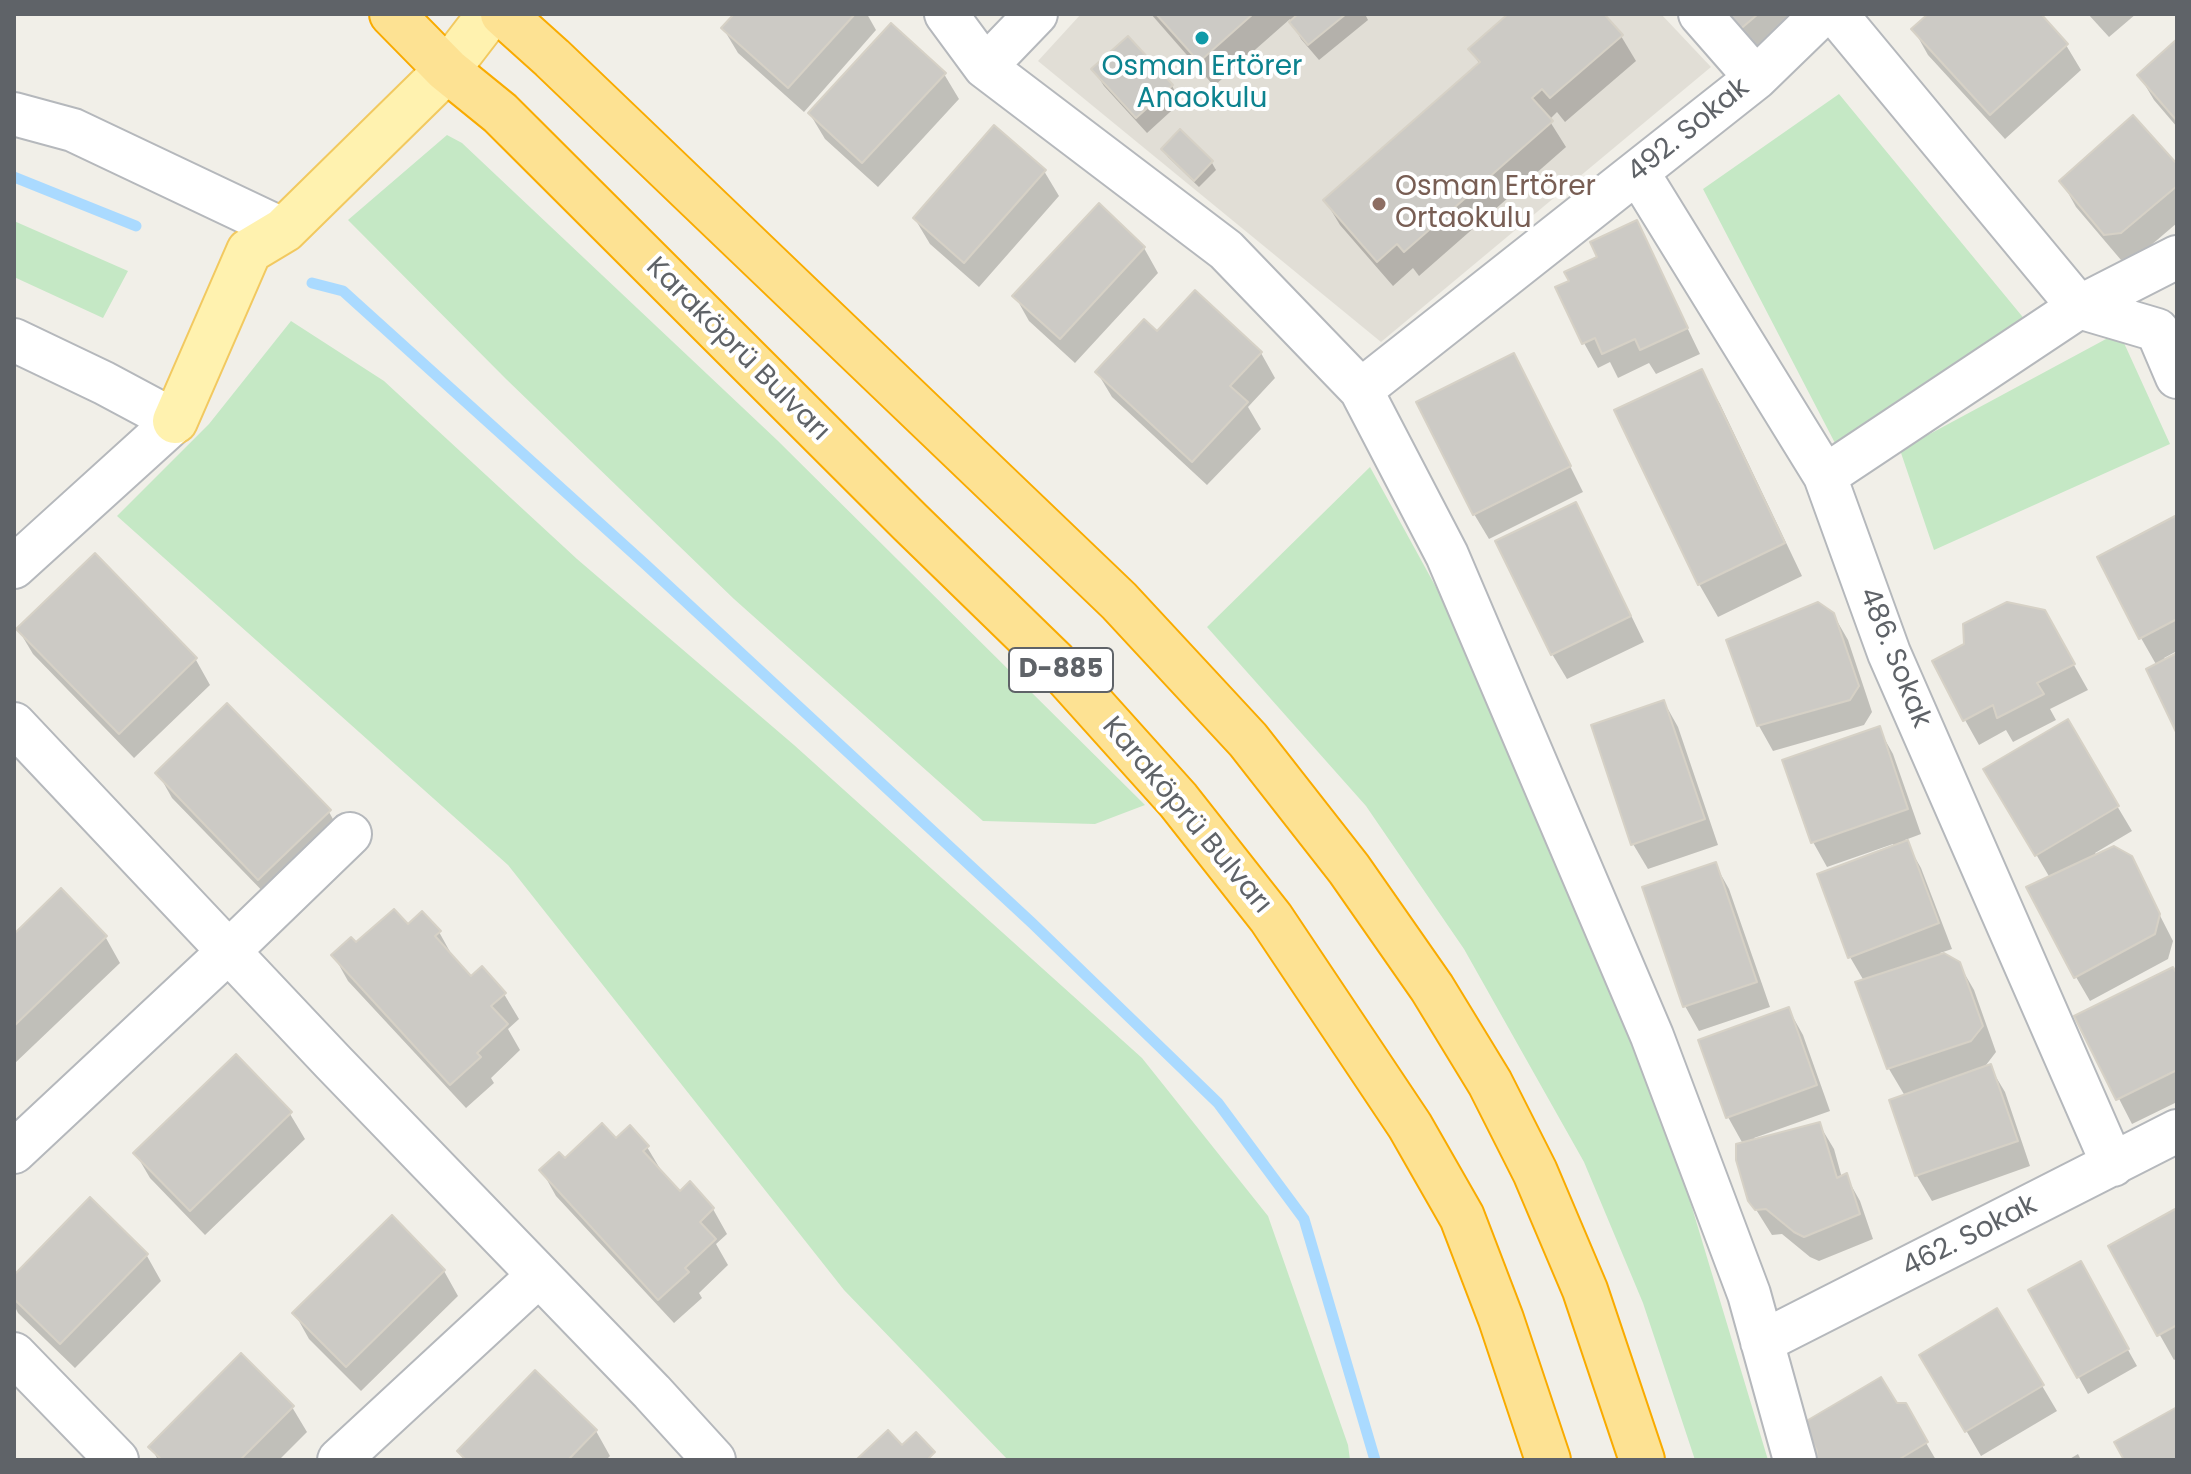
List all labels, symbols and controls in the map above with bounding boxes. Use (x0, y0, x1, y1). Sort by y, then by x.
marker: Osman Ertörer Anaokulu (1193, 29, 1211, 47)
place label: Osman Ertörer Anaokulu (1102, 51, 1302, 117)
street label: 492. Sokak (1621, 72, 1757, 190)
place label: Osman Ertörer Ortaokulu (1395, 171, 1596, 237)
marker: Osman Ertörer Ortaokulu (1370, 195, 1388, 213)
street label: Karaköprü Bulvarı (638, 251, 836, 449)
street label: 486. Sokak (1851, 583, 1937, 733)
road number: D-885 (1009, 648, 1113, 692)
street label: Karaköprü Bulvarı (1094, 711, 1278, 921)
street label: 462. Sokak (1897, 1189, 2043, 1285)

